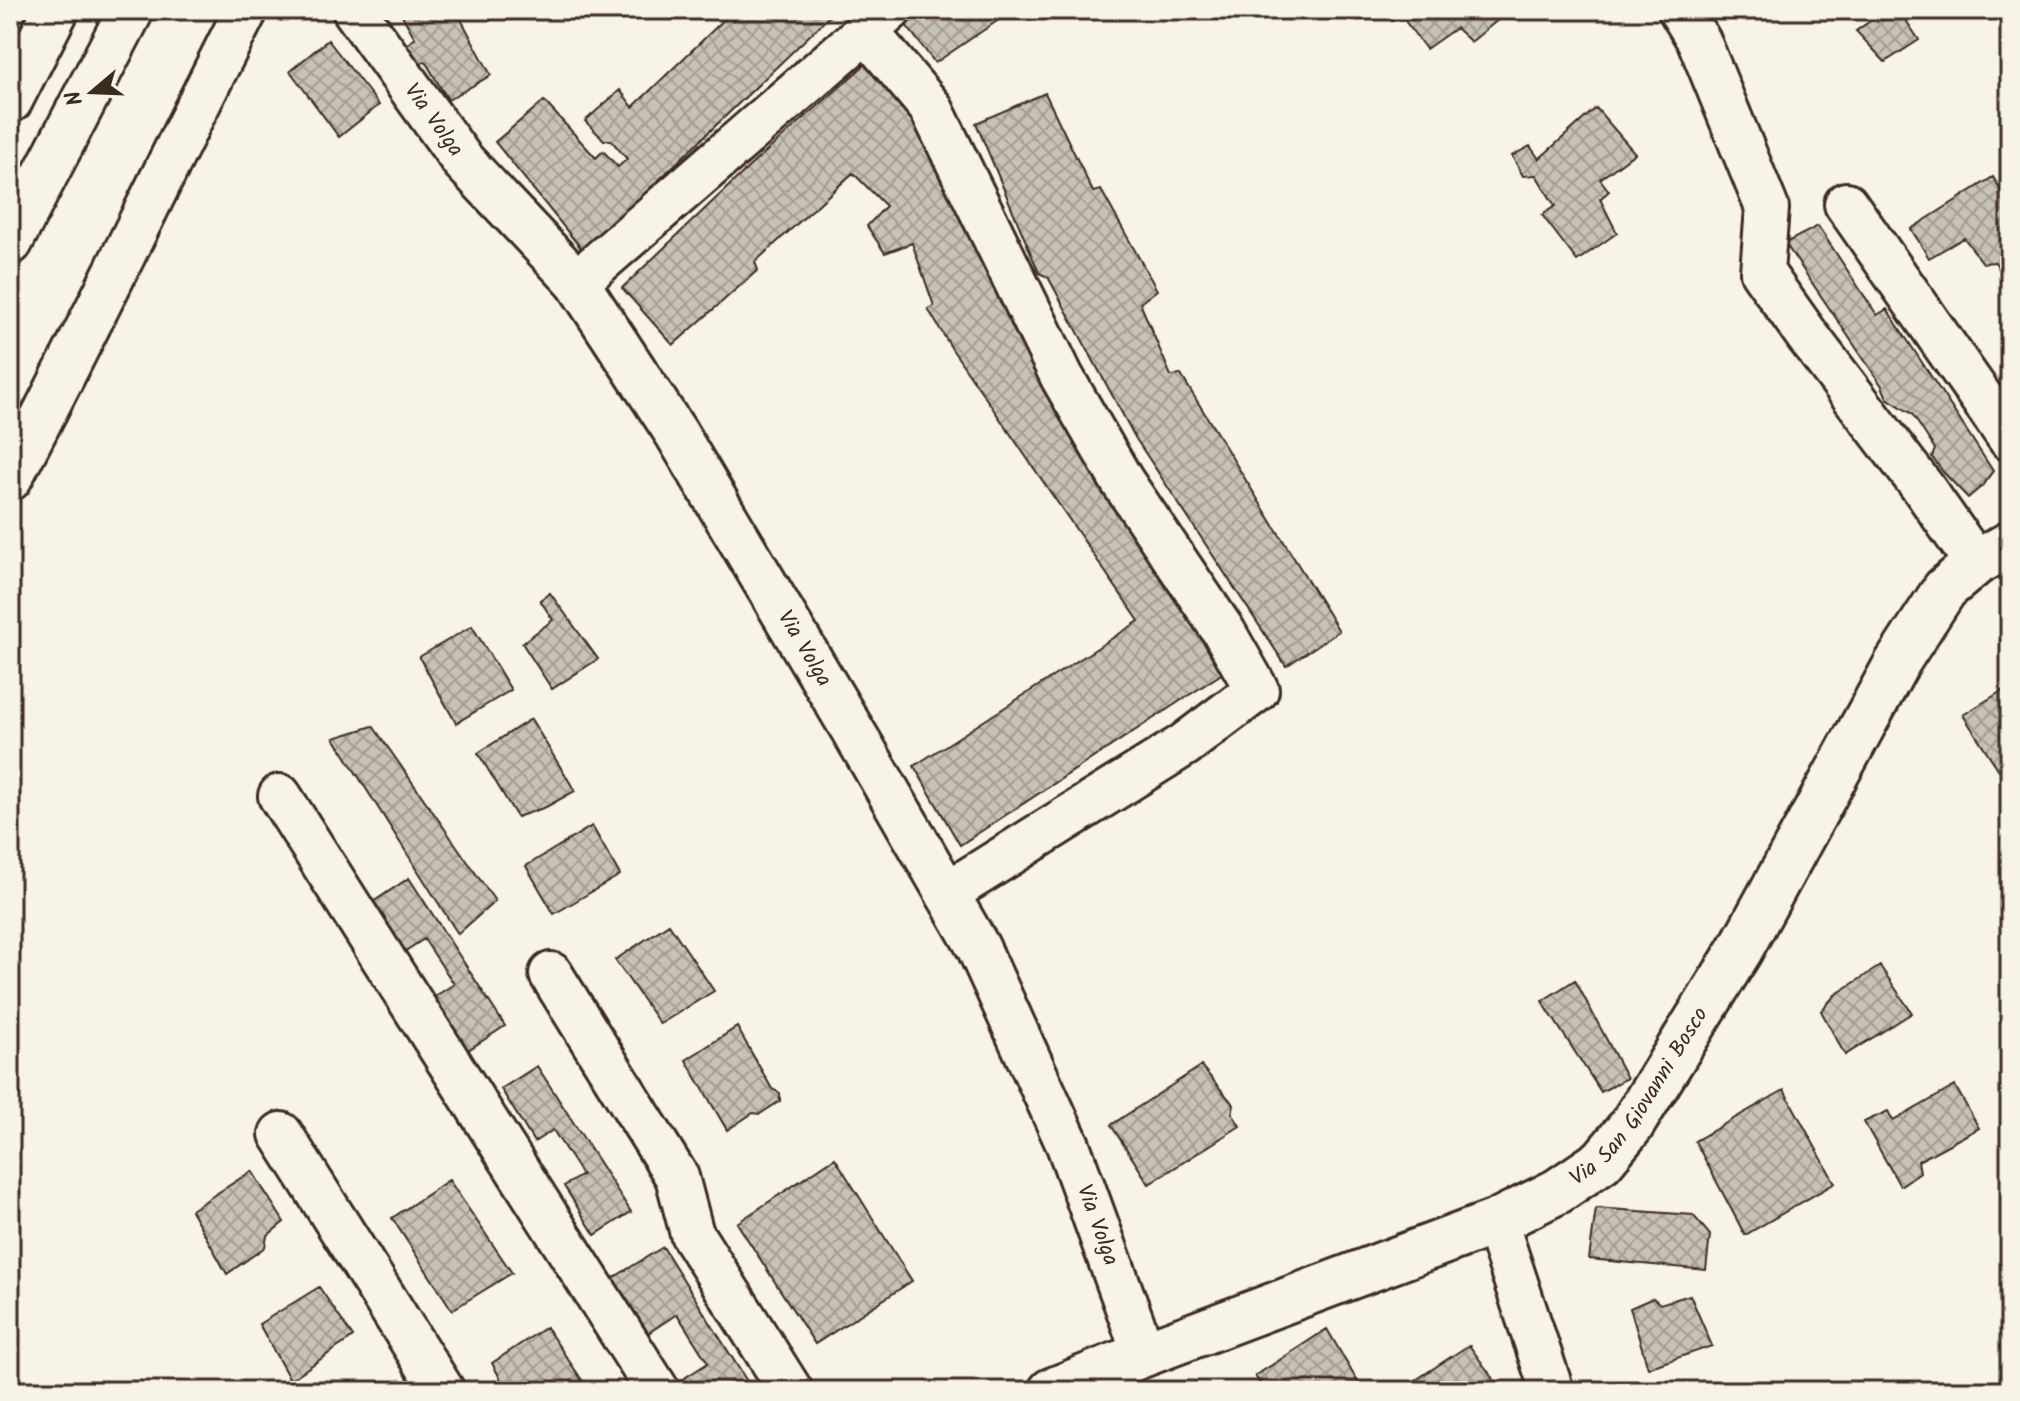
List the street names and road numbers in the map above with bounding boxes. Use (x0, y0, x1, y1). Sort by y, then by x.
street label: Via Volga (395, 76, 472, 165)
street label: Via Volga (768, 604, 841, 694)
street label: Via San Giovanni Bosco (1563, 1000, 1718, 1195)
street label: Via Volga (1066, 1180, 1128, 1271)

